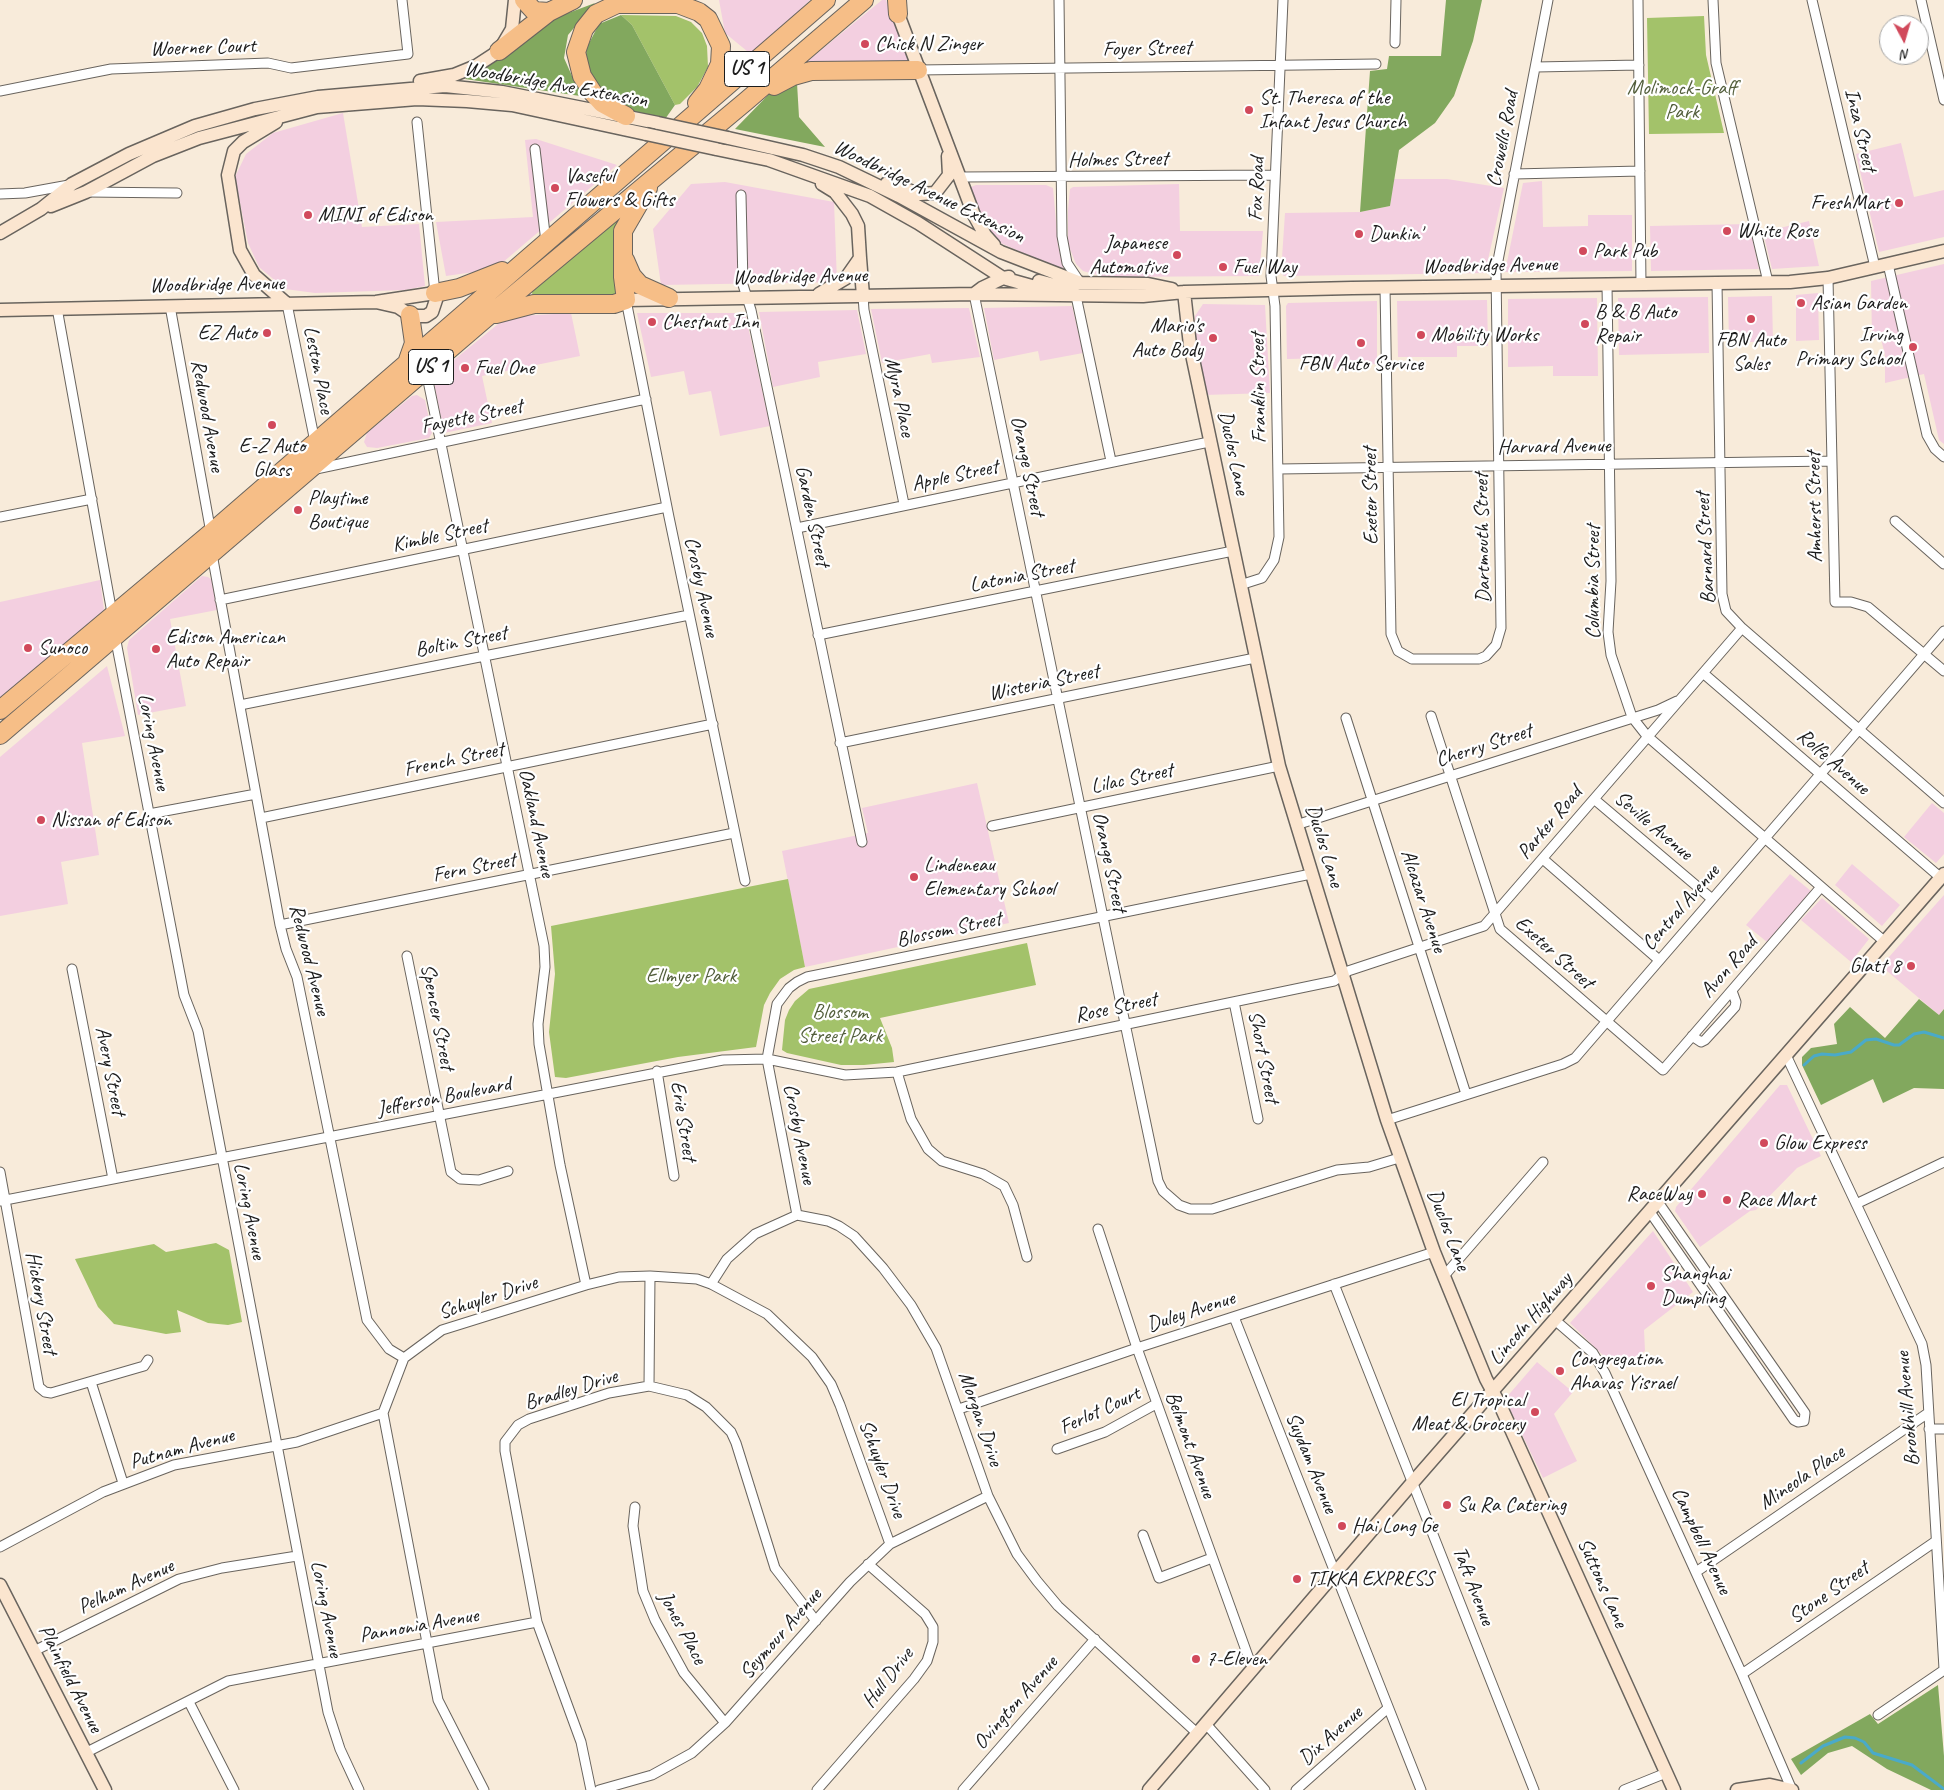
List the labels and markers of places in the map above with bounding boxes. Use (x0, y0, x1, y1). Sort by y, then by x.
place label: Chick N Zinger (875, 31, 983, 57)
marker: Chick N Zinger (859, 38, 871, 50)
place label: St. Theresa of the Infant Jesus Church (1259, 85, 1406, 135)
marker: St. Theresa of the Infant Jesus Church (1243, 104, 1255, 116)
place label: Vaseful Flowers & Gifts (565, 163, 674, 213)
marker: Vaseful Flowers & Gifts (549, 182, 561, 194)
place label: FreshMart (1811, 190, 1889, 216)
marker: FreshMart (1893, 197, 1905, 209)
place label: MINI of Edison (318, 202, 433, 228)
marker: MINI of Edison (302, 209, 314, 221)
place label: White Rose (1737, 218, 1818, 244)
place label: Dunkin' (1369, 221, 1422, 247)
marker: White Rose (1721, 225, 1733, 237)
marker: Dunkin' (1353, 228, 1365, 240)
place label: Japanese Automotive (1089, 230, 1167, 280)
place label: Park Pub (1593, 238, 1657, 264)
marker: Park Pub (1577, 245, 1589, 257)
marker: Japanese Automotive (1171, 249, 1183, 261)
place label: Fuel Way (1233, 254, 1297, 280)
marker: Fuel Way (1217, 261, 1229, 273)
place label: Asian Garden (1811, 290, 1907, 316)
marker: Asian Garden (1795, 297, 1807, 309)
place label: B & B Auto Repair (1595, 299, 1676, 349)
place label: Chestnut Inn (662, 309, 759, 335)
place label: Mario's Auto Body (1132, 313, 1203, 363)
marker: FBN Auto Sales (1745, 313, 1757, 325)
marker: Chestnut Inn (646, 316, 658, 328)
marker: B & B Auto Repair (1579, 318, 1591, 330)
place label: EZ Auto (198, 320, 257, 346)
place label: Mobility Works (1431, 322, 1538, 348)
place label: Irving Primary School (1795, 322, 1903, 372)
marker: EZ Auto (261, 327, 273, 339)
place label: FBN Auto Sales (1716, 327, 1786, 377)
marker: Mobility Works (1415, 329, 1427, 341)
marker: Mario's Auto Body (1207, 332, 1219, 344)
marker: FBN Auto Service (1355, 337, 1367, 349)
marker: Irving Primary School (1907, 341, 1919, 353)
place label: FBN Auto Service (1299, 351, 1423, 377)
place label: Fuel One (475, 355, 534, 381)
marker: Fuel One (459, 362, 471, 374)
marker: E-Z Auto Glass (266, 419, 278, 431)
place label: E-Z Auto Glass (239, 433, 305, 483)
place label: Playtime Boutique (308, 485, 367, 535)
marker: Playtime Boutique (292, 504, 304, 516)
place label: Edison American Auto Repair (166, 624, 285, 674)
place label: Sunoco (38, 635, 87, 661)
marker: Sunoco (22, 642, 34, 654)
marker: Edison American Auto Repair (150, 643, 162, 655)
place label: Nissan of Edison (51, 807, 171, 833)
marker: Nissan of Edison (35, 814, 47, 826)
place label: Lindeneau Elementary School (924, 852, 1055, 902)
marker: Lindeneau Elementary School (908, 871, 920, 883)
place label: Glatt 8 (1849, 953, 1901, 979)
marker: Glatt 8 (1905, 960, 1917, 972)
place label: Glow Express (1774, 1130, 1867, 1156)
marker: Glow Express (1758, 1137, 1770, 1149)
place label: RaceWay (1627, 1181, 1692, 1207)
place label: Race Mart (1737, 1187, 1815, 1213)
marker: RaceWay (1696, 1188, 1708, 1200)
marker: Race Mart (1721, 1194, 1733, 1206)
place label: Shanghai Dumpling (1661, 1261, 1730, 1311)
marker: Shanghai Dumpling (1645, 1280, 1657, 1292)
place label: Congregation Ahavas Yisrael (1570, 1346, 1675, 1396)
marker: Congregation Ahavas Yisrael (1554, 1365, 1566, 1377)
place label: El Tropical Meat & Grocery (1412, 1387, 1525, 1437)
marker: El Tropical Meat & Grocery (1529, 1406, 1541, 1418)
place label: Su Ra Catering (1457, 1492, 1566, 1518)
marker: Su Ra Catering (1441, 1499, 1453, 1511)
place label: Hai Long Ge (1352, 1513, 1437, 1539)
marker: Hai Long Ge (1336, 1520, 1348, 1532)
place label: TIKKA EXPRESS (1307, 1566, 1434, 1592)
marker: TIKKA EXPRESS (1291, 1573, 1303, 1585)
place label: 7-Eleven (1206, 1646, 1267, 1672)
marker: 7-Eleven (1190, 1653, 1202, 1665)

